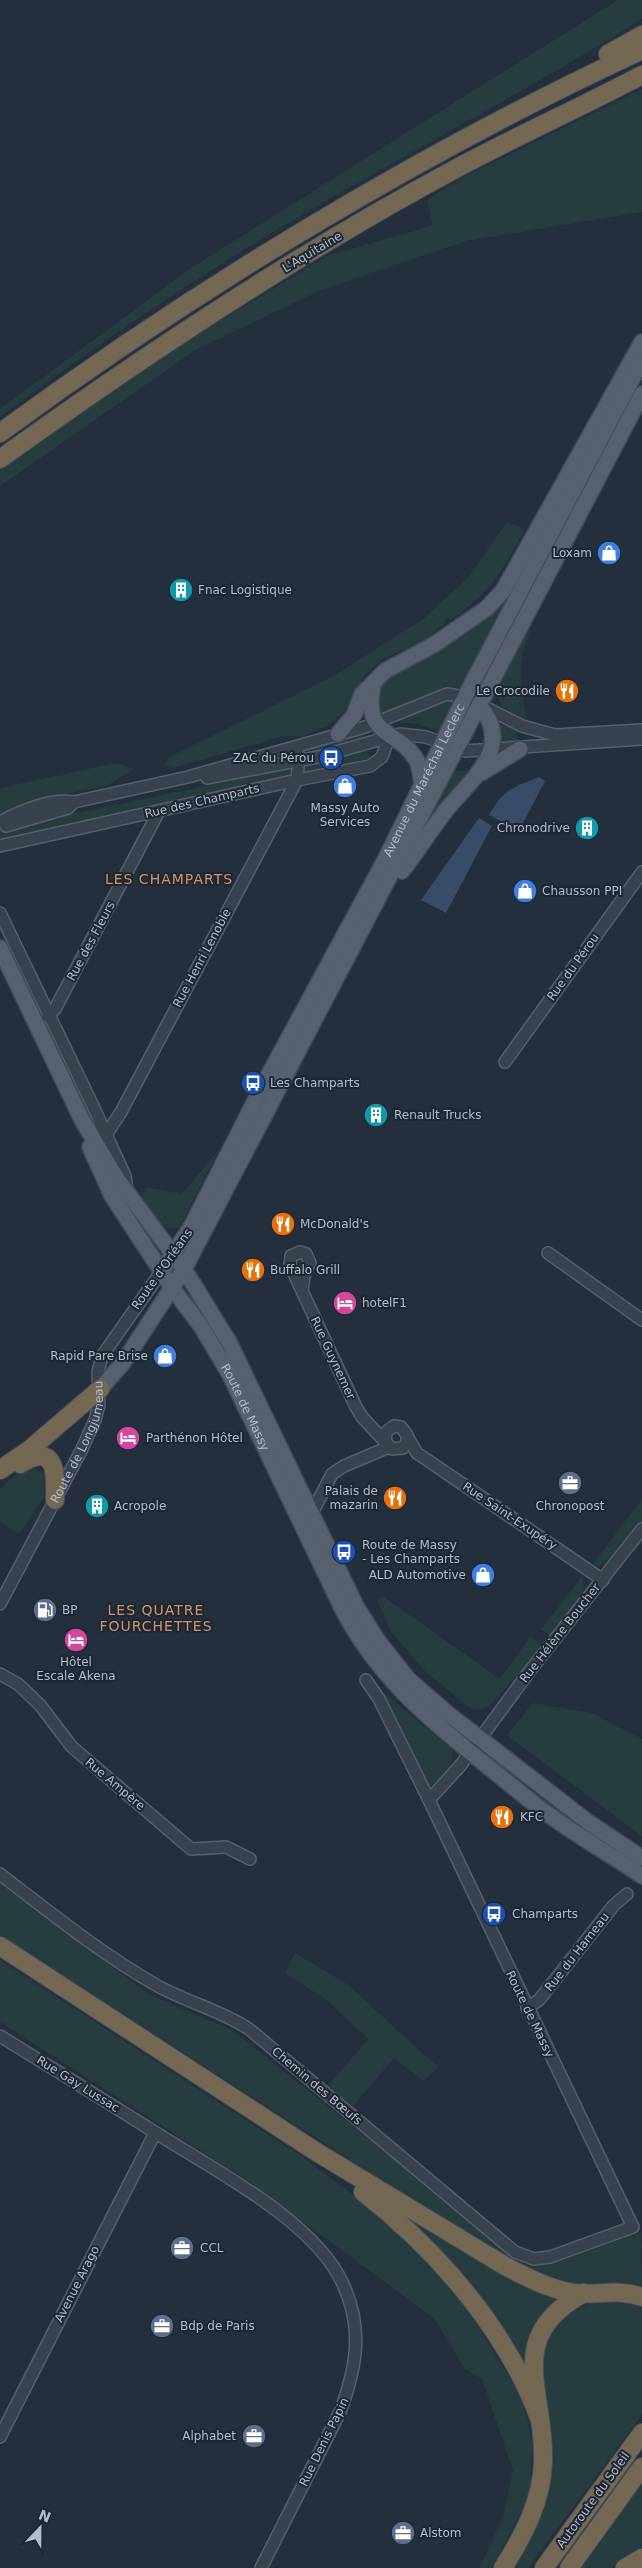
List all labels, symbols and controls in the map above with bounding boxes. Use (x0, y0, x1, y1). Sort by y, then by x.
street label: L'Aquitaine (280, 229, 344, 275)
shop icon: Loxam (596, 540, 622, 566)
place label: Loxam (552, 546, 592, 560)
building icon: Fnac Logistique (168, 577, 194, 603)
place label: Fnac Logistique (198, 583, 292, 597)
restaurant icon: Le Crocodile (554, 678, 580, 704)
place label: Le Crocodile (476, 684, 550, 698)
street label: Avenue du Maréchal Leclerc (381, 702, 468, 859)
bus stop icon: ZAC du Pérou (318, 745, 344, 771)
place label: ZAC du Pérou (233, 751, 314, 765)
shop icon: Massy Auto Services (332, 773, 358, 799)
street label: Rue des Champarts (143, 781, 261, 821)
place label: Massy Auto Services (311, 801, 380, 829)
building icon: Chronodrive (574, 815, 600, 841)
place label: Chronodrive (497, 821, 570, 835)
district label: LES CHAMPARTS (105, 871, 233, 887)
shop icon: Chausson PPI (512, 878, 538, 904)
place label: Chausson PPI (542, 884, 622, 898)
street label: Rue des Fleurs (64, 899, 118, 983)
street label: Rue Henri Lenoble (170, 906, 234, 1010)
street label: Rue du Pérou (544, 931, 602, 1003)
bus stop icon: Les Champarts (240, 1070, 266, 1096)
place label: Les Champarts (270, 1076, 360, 1090)
building icon: Renault Trucks (363, 1102, 389, 1128)
place label: Renault Trucks (394, 1108, 482, 1122)
restaurant icon: McDonald's (270, 1211, 296, 1237)
place label: McDonald's (300, 1217, 369, 1231)
street label: Route d'Orléans (129, 1226, 195, 1312)
restaurant icon: Buffalo Grill (240, 1257, 266, 1283)
place label: Buffalo Grill (270, 1263, 340, 1277)
hotel icon: hotelF1 (332, 1290, 358, 1316)
place label: hotelF1 (362, 1296, 407, 1310)
street label: Rue Guynemer (308, 1314, 358, 1402)
shop icon: Rapid Pare Brise (152, 1343, 178, 1369)
place label: Rapid Pare Brise (50, 1349, 148, 1363)
street label: Route de Massy (218, 1361, 272, 1453)
street label: Route de Longjumeau (48, 1381, 106, 1505)
hotel icon: Parthénon Hôtel (115, 1425, 141, 1451)
place label: Parthénon Hôtel (146, 1431, 243, 1445)
office icon: Chronopost (557, 1470, 583, 1496)
street label: Rue Saint-Exupéry (460, 1479, 560, 1553)
place label: Palais de mazarin (325, 1484, 378, 1512)
restaurant icon: Palais de mazarin (382, 1485, 408, 1511)
building icon: Acropole (84, 1493, 110, 1519)
place label: Acropole (114, 1499, 166, 1513)
place label: Chronopost (536, 1499, 605, 1513)
place label: Route de Massy - Les Champarts (362, 1538, 460, 1566)
bus stop icon: Route de Massy - Les Champarts (331, 1539, 357, 1565)
shop icon: ALD Automotive (470, 1562, 496, 1588)
place label: ALD Automotive (369, 1568, 466, 1582)
street label: Rue Hélène Boucher (517, 1580, 603, 1685)
fuel station icon: BP (32, 1597, 58, 1623)
district label: LES QUATRE FOURCHETTES (99, 1602, 213, 1634)
place label: BP (62, 1603, 77, 1617)
hotel icon: Hôtel Escale Akena (63, 1627, 89, 1653)
place label: Hôtel Escale Akena (36, 1655, 116, 1683)
street label: Rue Ampère (82, 1755, 148, 1813)
restaurant icon: KFC (489, 1804, 515, 1830)
place label: KFC (520, 1810, 543, 1824)
bus stop icon: Champarts (481, 1901, 507, 1927)
place label: Champarts (512, 1907, 578, 1921)
street label: Rue du Hameau (542, 1910, 612, 1994)
street label: Route de Massy (503, 1968, 557, 2060)
street label: Chemin des Bœufs (269, 2044, 365, 2128)
street label: Rue Gay Lussac (34, 2053, 122, 2115)
office icon: CCL (169, 2235, 195, 2261)
place label: CCL (200, 2241, 224, 2255)
street label: Avenue Arago (52, 2243, 102, 2325)
office icon: Bdp de Paris (149, 2313, 175, 2339)
place label: Bdp de Paris (180, 2319, 255, 2333)
street label: Rue Denis Papin (296, 2395, 352, 2489)
office icon: Alphabet (241, 2423, 267, 2449)
place label: Alphabet (182, 2429, 236, 2443)
street label: Autoroute du Soleil (554, 2449, 632, 2551)
north arrow (15, 2503, 65, 2553)
text: N (36, 2506, 53, 2526)
office icon: Alstom (390, 2520, 416, 2546)
place label: Alstom (420, 2526, 462, 2540)

